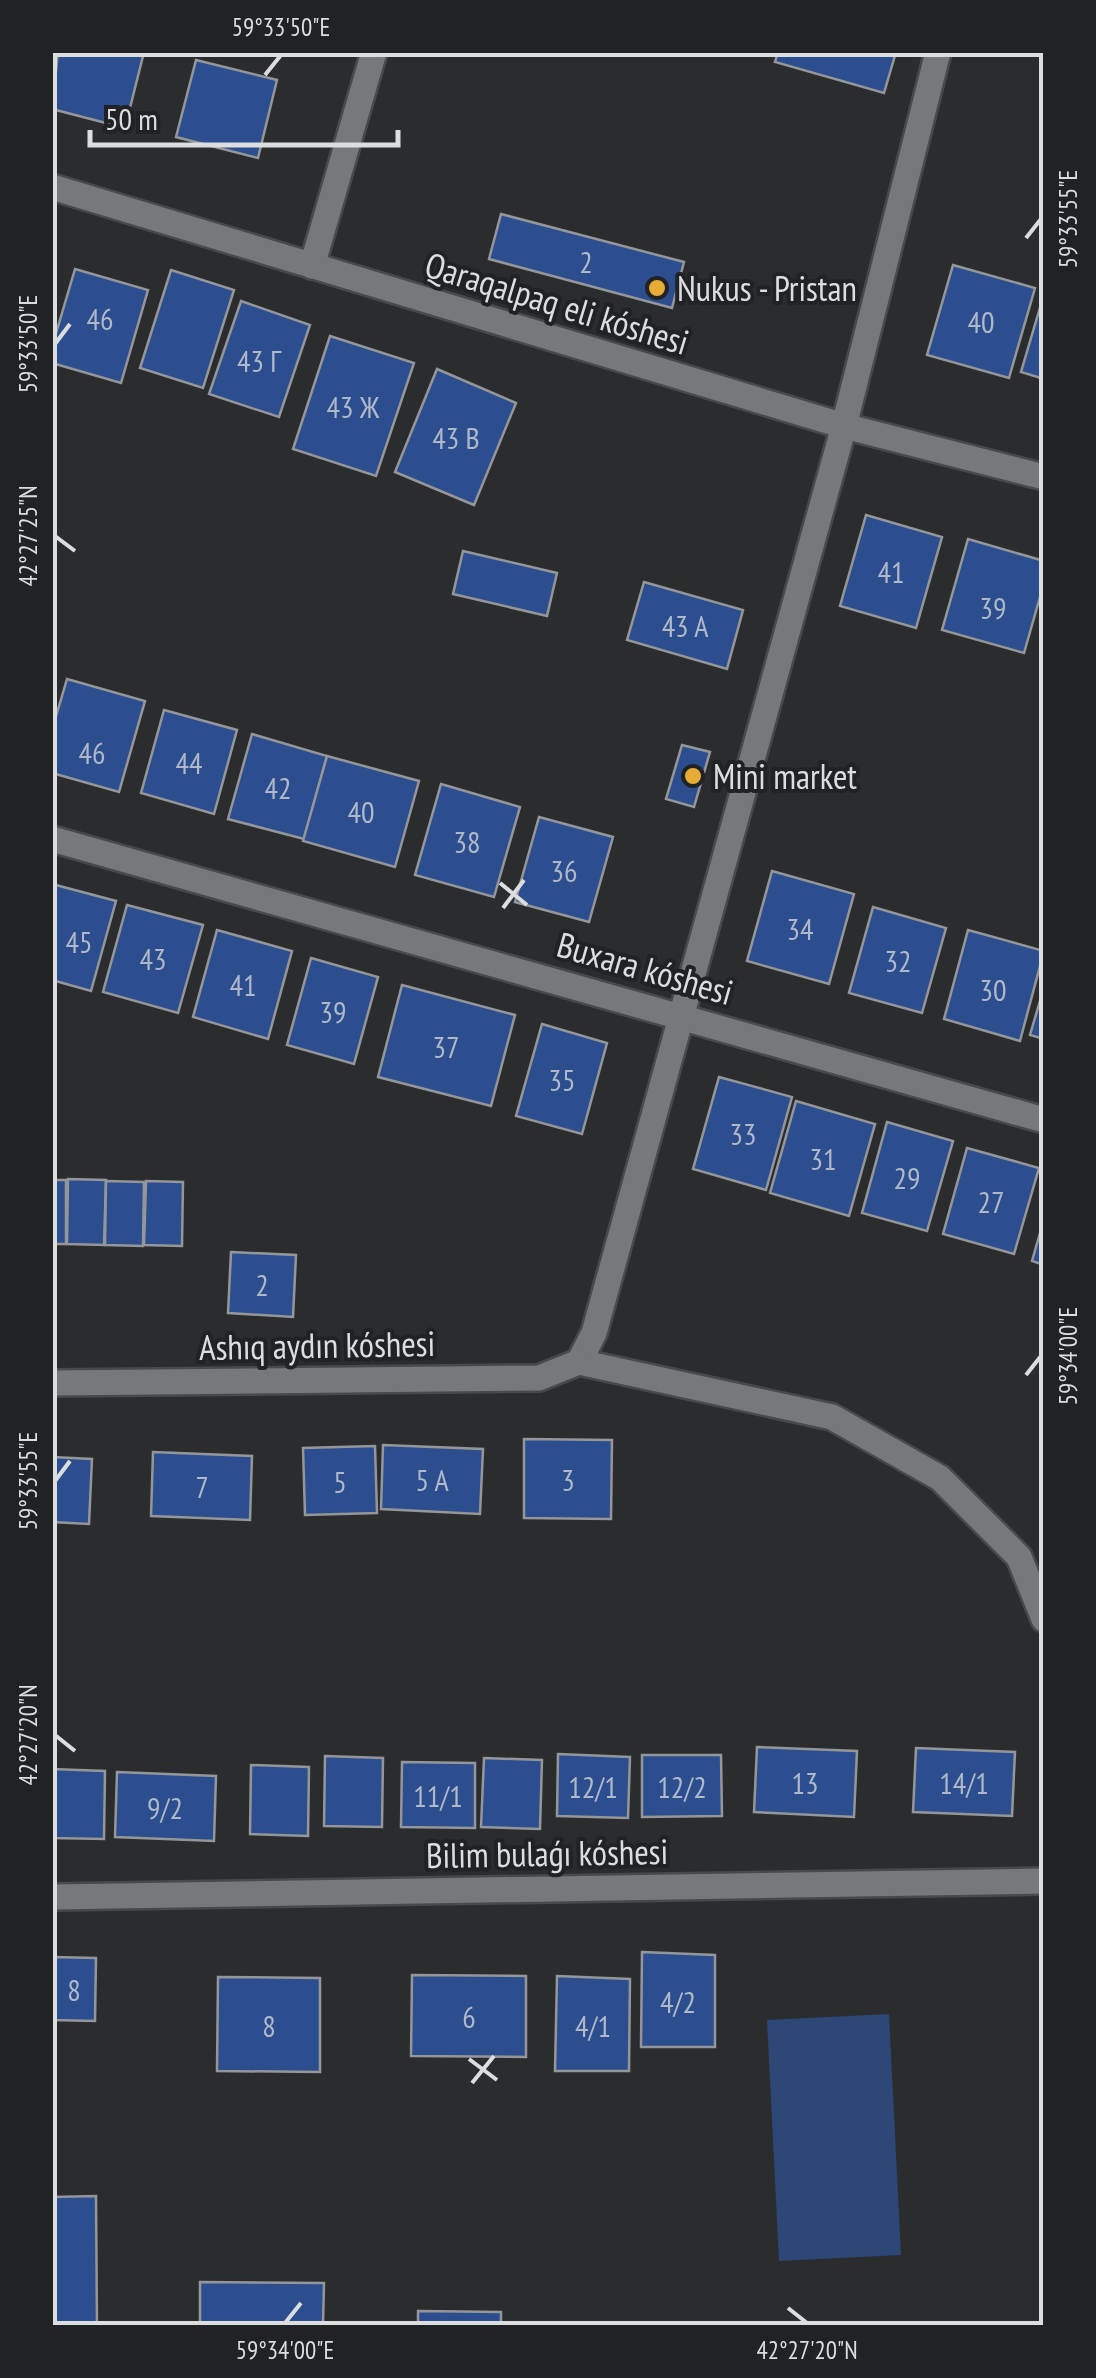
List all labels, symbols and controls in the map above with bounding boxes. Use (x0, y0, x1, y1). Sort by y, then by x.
text: 59°33'50"E (232, 11, 330, 43)
scale bar (90, 85, 398, 147)
text: 50 m (105, 99, 158, 138)
text: 59°33'55"E (1052, 170, 1084, 268)
street label: Qaraqalpaq eli kóshesi (420, 241, 694, 365)
house number: 2 (579, 242, 593, 281)
place label: Nukus - Pristan (677, 265, 857, 311)
marker: Nukus - Pristan (646, 277, 668, 299)
text: 59°33'50"E (12, 295, 44, 393)
house number: 46 (87, 299, 114, 338)
house number: 40 (968, 302, 995, 341)
house number: 43 Г (237, 341, 282, 380)
house number: 43 Ж (327, 387, 380, 426)
house number: 43 В (432, 418, 480, 457)
text: 42°27'25"N (12, 485, 44, 587)
house number: 41 (878, 552, 905, 591)
house number: 39 (980, 588, 1007, 627)
house number: 43 А (662, 606, 709, 645)
house number: 46 (79, 733, 106, 772)
house number: 44 (176, 743, 203, 782)
place label: Mini market (713, 753, 857, 799)
marker: Mini market (682, 765, 704, 787)
house number: 42 (265, 768, 292, 807)
house number: 40 (348, 792, 375, 831)
house number: 38 (454, 822, 481, 861)
house number: 36 (551, 851, 578, 890)
house number: 34 (787, 909, 814, 948)
street label: Buxara kóshesi (552, 921, 738, 1015)
house number: 45 (66, 922, 93, 961)
house number: 43 (140, 939, 167, 978)
house number: 32 (885, 941, 912, 980)
house number: 41 (230, 965, 257, 1004)
house number: 30 (980, 970, 1007, 1009)
house number: 39 (320, 992, 347, 1031)
house number: 37 (433, 1027, 460, 1066)
house number: 35 (549, 1060, 576, 1099)
house number: 33 (730, 1114, 757, 1153)
house number: 31 (810, 1139, 837, 1178)
house number: 29 (894, 1158, 921, 1197)
house number: 27 (978, 1182, 1005, 1221)
house number: 2 (255, 1265, 269, 1304)
text: 59°34'00"E (1052, 1307, 1084, 1405)
street label: Ashıq aydın kóshesi (199, 1320, 435, 1370)
text: 59°33'55"E (12, 1432, 44, 1530)
house number: 5 А (415, 1460, 449, 1499)
house number: 3 (561, 1460, 575, 1499)
house number: 5 (333, 1462, 347, 1501)
house number: 7 (195, 1467, 209, 1506)
text: 42°27'20"N (12, 1684, 44, 1786)
house number: 13 (792, 1763, 819, 1802)
house number: 14/1 (939, 1763, 989, 1802)
house number: 12/1 (568, 1767, 618, 1806)
house number: 12/2 (657, 1767, 707, 1806)
house number: 11/1 (413, 1776, 463, 1815)
house number: 9/2 (147, 1788, 183, 1827)
street label: Bilim bulaǵı kóshesi (426, 1828, 668, 1878)
house number: 8 (67, 1970, 81, 2009)
house number: 4/2 (660, 1982, 696, 2021)
house number: 6 (462, 1997, 476, 2036)
house number: 8 (262, 2006, 276, 2045)
house number: 4/1 (575, 2006, 611, 2045)
text: 59°34'00"E (236, 2334, 334, 2366)
text: 42°27'20"N (756, 2334, 858, 2366)

